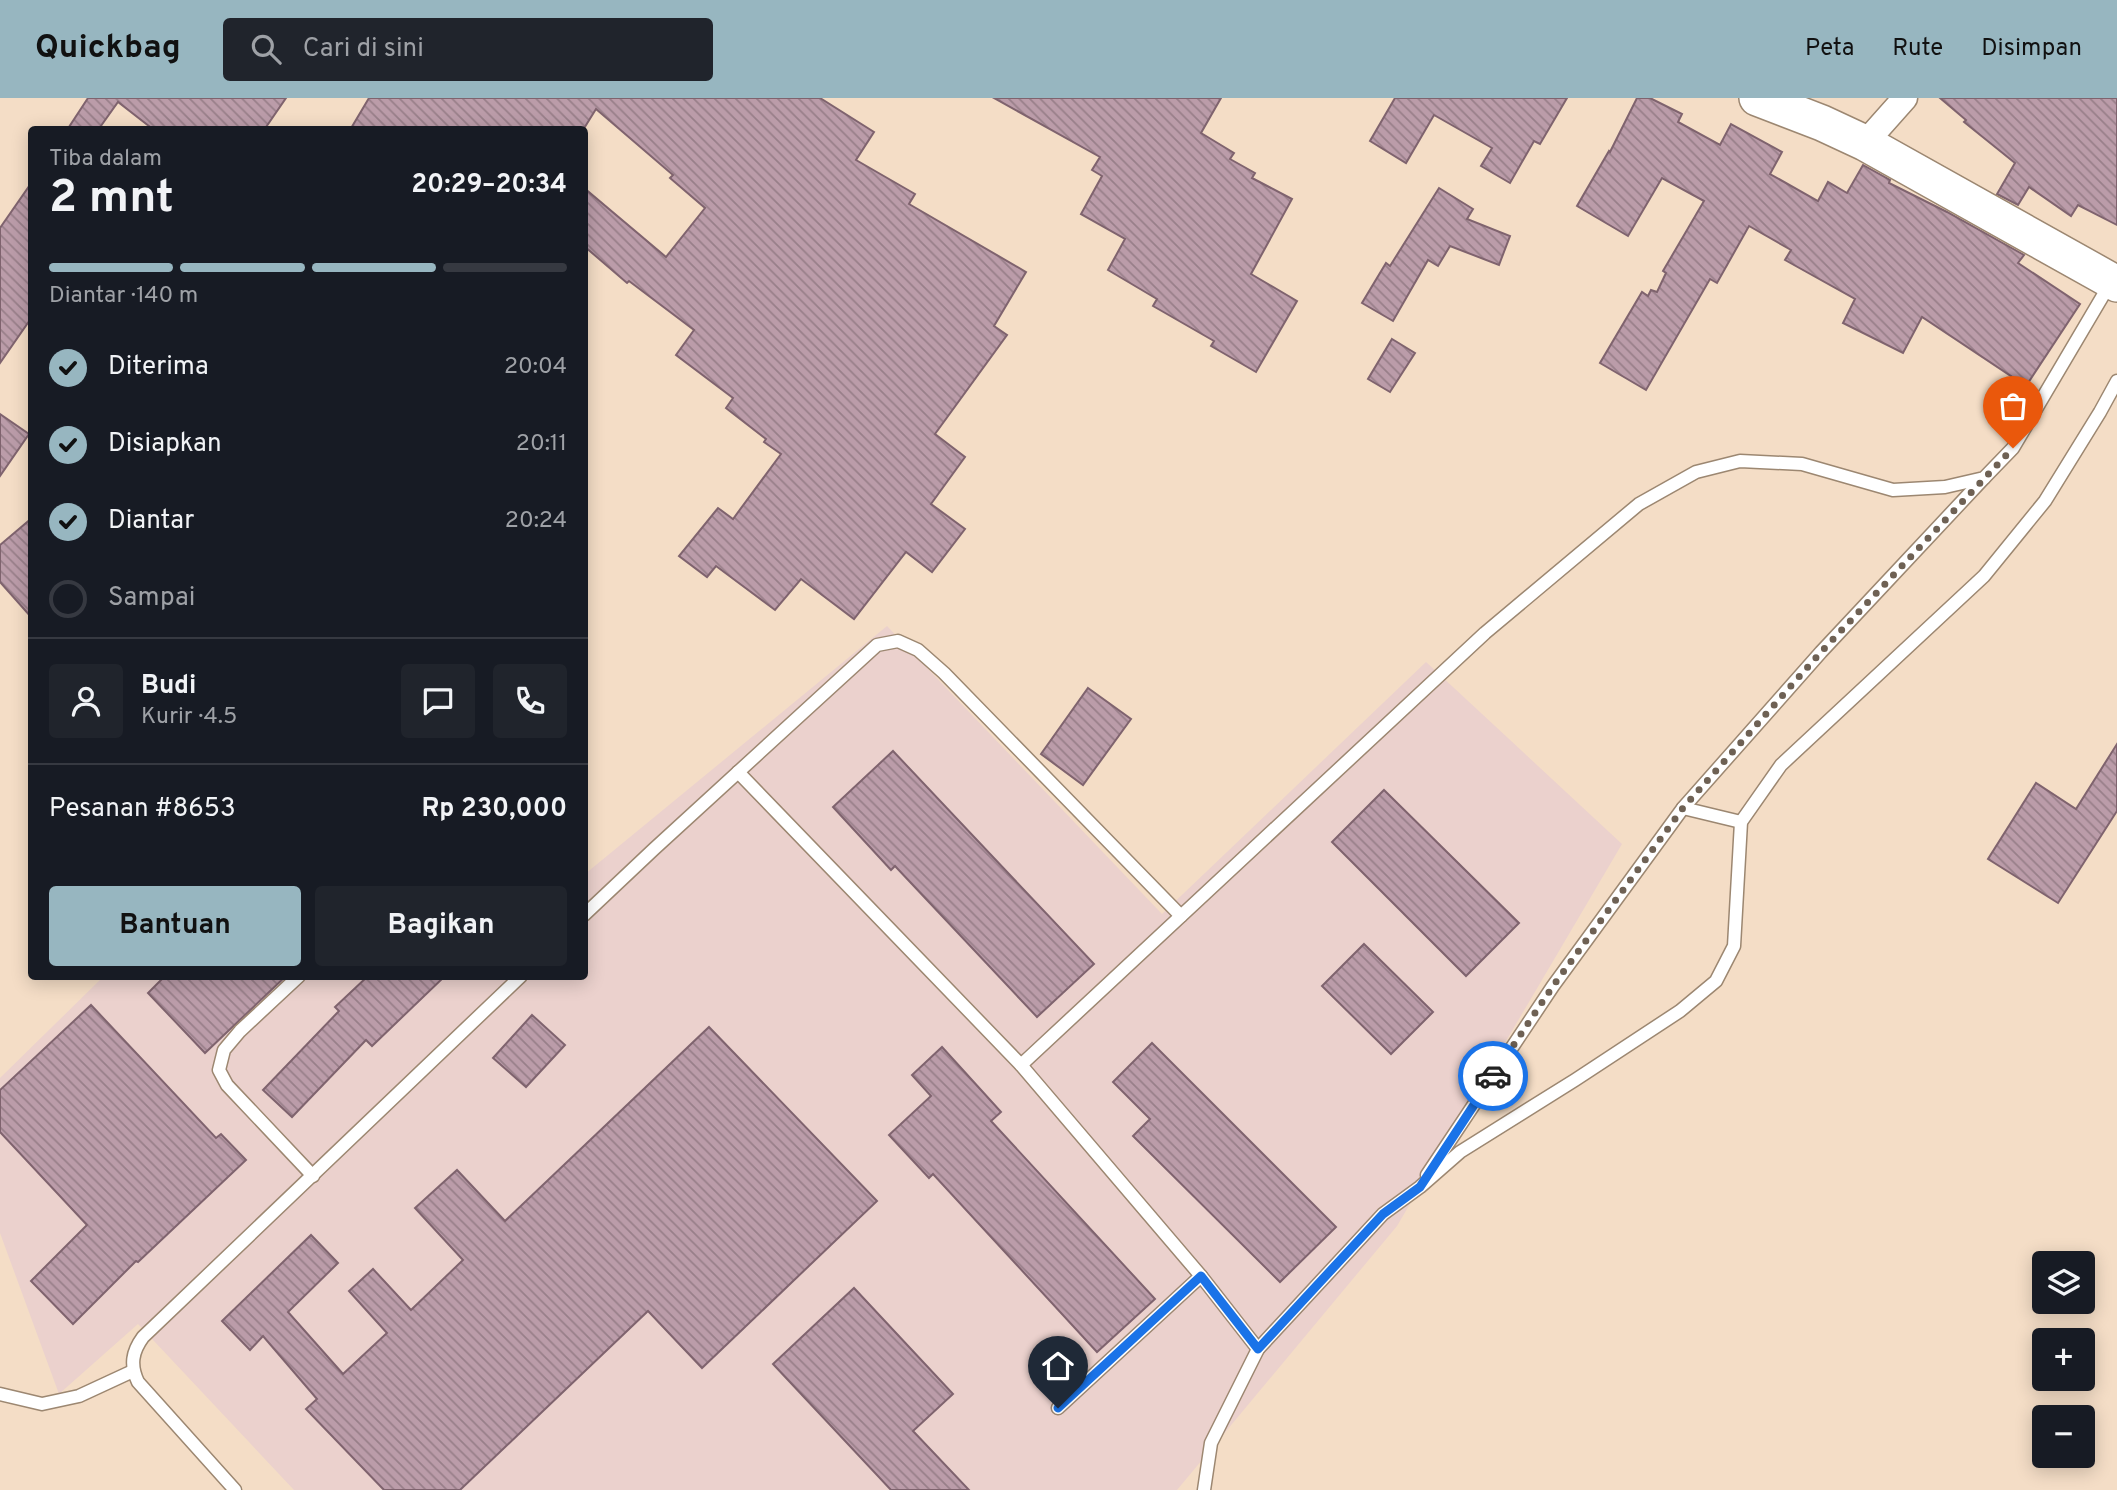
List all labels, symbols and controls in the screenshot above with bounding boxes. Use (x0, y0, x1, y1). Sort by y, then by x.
search box (223, 18, 713, 81)
text: Quickbag (35, 28, 181, 70)
icon: search (247, 30, 285, 68)
text: Cari di sini (303, 33, 424, 66)
text: Peta (1805, 34, 1854, 64)
text: Rute (1892, 34, 1943, 64)
text: Disimpan (1981, 34, 2082, 64)
text: Tiba dalam (49, 145, 162, 174)
text: 20:29–20:34 (411, 169, 567, 202)
text: 2 mnt (49, 170, 174, 229)
text: Diantar · 140 m (49, 282, 198, 311)
icon: check (49, 349, 87, 387)
text: Diterima (108, 351, 209, 384)
text: 20:04 (504, 353, 567, 382)
pin (1983, 376, 2043, 448)
icon: bag (1994, 387, 2032, 425)
icon: check (49, 426, 87, 464)
text: Disiapkan (108, 428, 222, 461)
text: 20:11 (516, 430, 567, 459)
icon: check (49, 503, 87, 541)
text: Diantar (108, 505, 194, 538)
text: 20:24 (505, 507, 567, 536)
text: Sampai (108, 582, 195, 615)
button: person (49, 664, 123, 738)
button: chat (401, 664, 475, 738)
button: phone (493, 664, 567, 738)
text: Budi (141, 670, 196, 703)
text: Kurir · 4.5 (141, 703, 237, 732)
text: Pesanan #8653 (49, 793, 236, 826)
text: Rp 230,000 (421, 793, 567, 826)
button: Bantuan (49, 886, 301, 966)
button: Bagikan (315, 886, 567, 966)
courier (1458, 1041, 1528, 1111)
icon: car (1474, 1057, 1512, 1095)
map controls (2032, 1251, 2095, 1468)
button: layers (2032, 1251, 2095, 1314)
button: + (2032, 1328, 2095, 1391)
pin (1028, 1336, 1088, 1408)
icon: home (1039, 1347, 1077, 1385)
button: − (2032, 1405, 2095, 1468)

